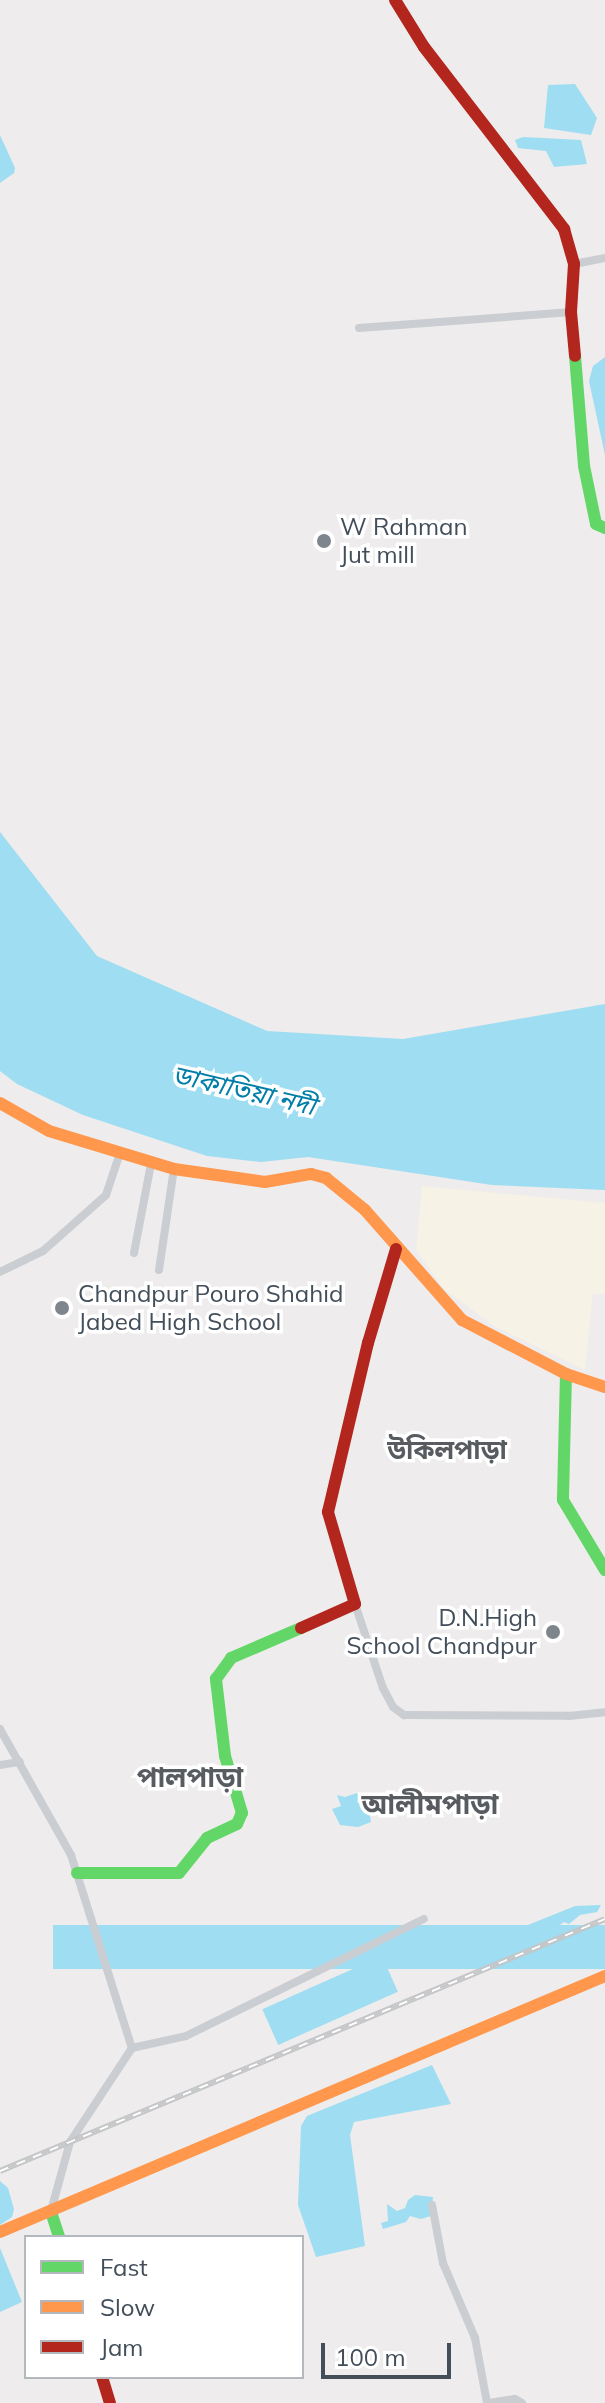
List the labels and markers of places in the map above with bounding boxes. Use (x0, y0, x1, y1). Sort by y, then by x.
place label: W Rahman Jut mill (340, 513, 468, 569)
marker: W Rahman Jut mill (315, 532, 333, 550)
place label: Chandpur Pouro Shahid Jabed High School (78, 1280, 343, 1336)
marker: Chandpur Pouro Shahid Jabed High School (53, 1299, 71, 1317)
place label: D.N.High School Chandpur (346, 1604, 537, 1660)
marker: D.N.High School Chandpur (544, 1623, 562, 1641)

